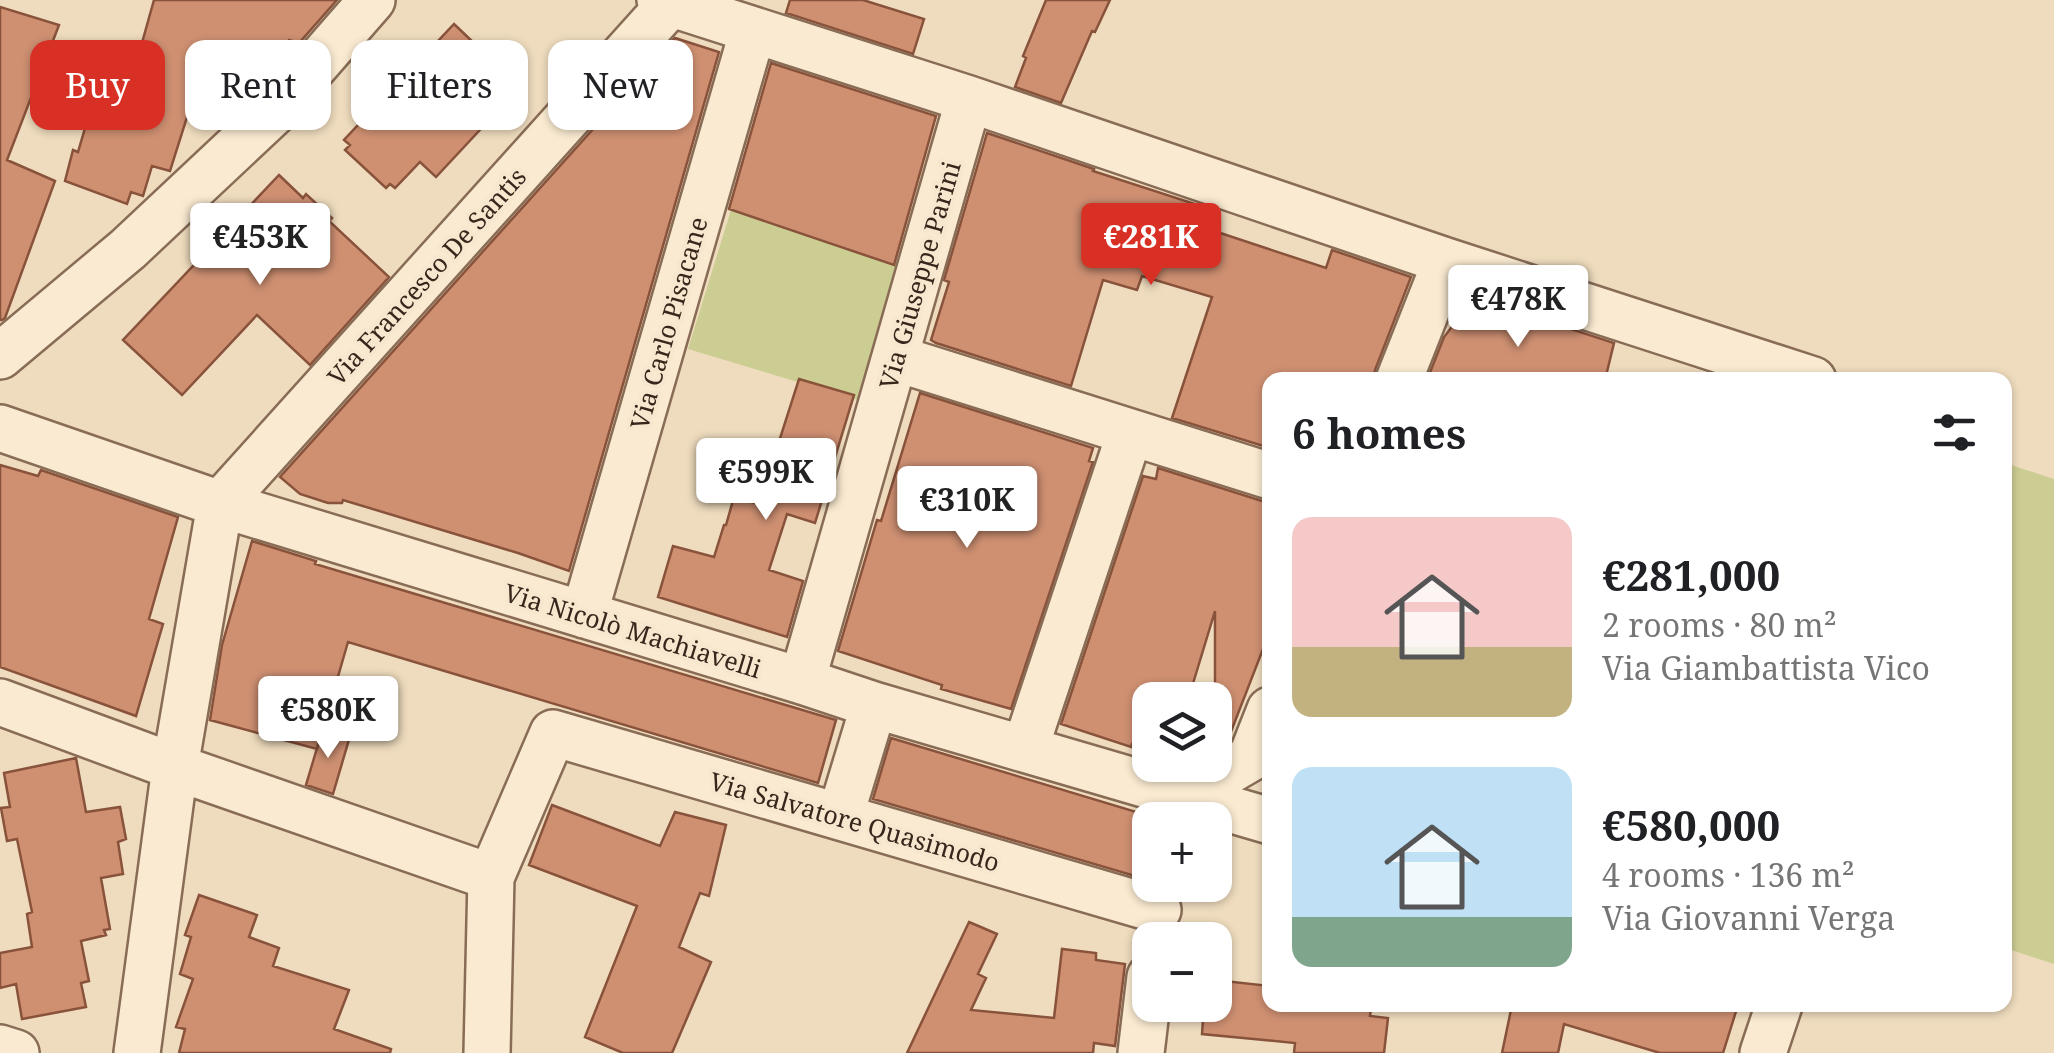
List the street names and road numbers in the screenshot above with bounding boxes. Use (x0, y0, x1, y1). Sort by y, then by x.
street label: Via Giuseppe Parini (870, 157, 968, 393)
street label: Via Francesco De Santis (319, 160, 533, 392)
street label: Via Carlo Pisacane (621, 213, 715, 433)
street label: Via Nicolò Machiavelli (500, 575, 766, 685)
street label: Via Salvatore Quasimodo (706, 763, 1004, 879)

